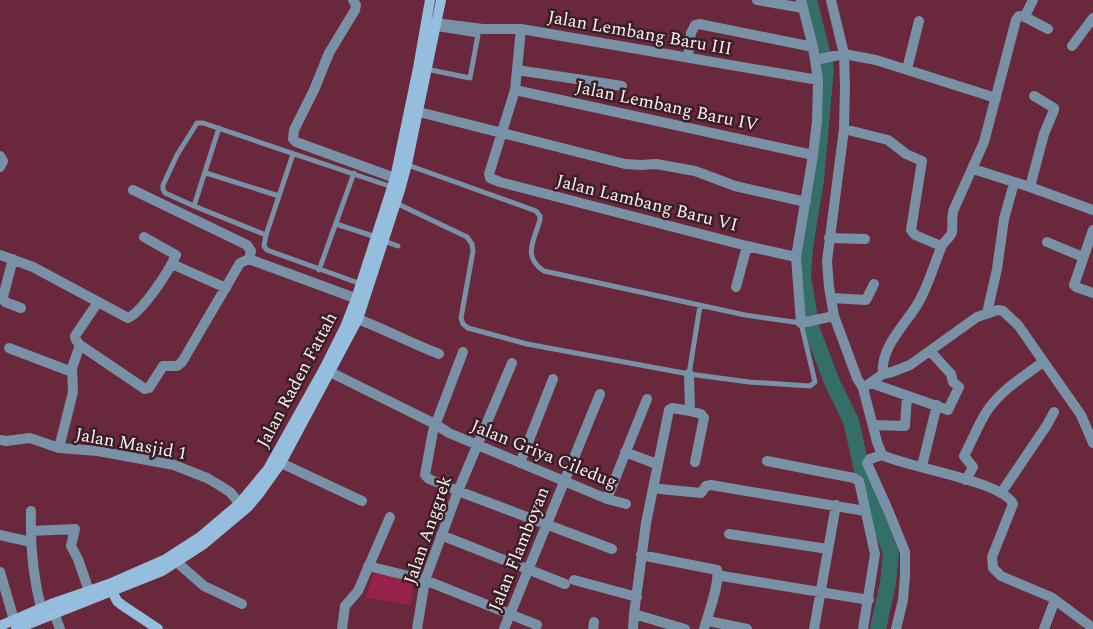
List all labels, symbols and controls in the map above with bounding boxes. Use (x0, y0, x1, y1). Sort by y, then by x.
street label: Jalan Lembang Baru III (546, 3, 734, 63)
street label: Jalan Lembang Baru IV (573, 73, 761, 139)
street label: Jalan Lambang Baru VI (553, 167, 741, 239)
street label: Jalan Raden Fattah (250, 307, 344, 453)
street label: Jalan Griya Ciledug (467, 412, 621, 496)
street label: Jalan Masjid 1 (73, 421, 189, 467)
street label: Jalan Anggrek (397, 472, 459, 588)
street label: Jalan Flamboyan (482, 483, 556, 615)

